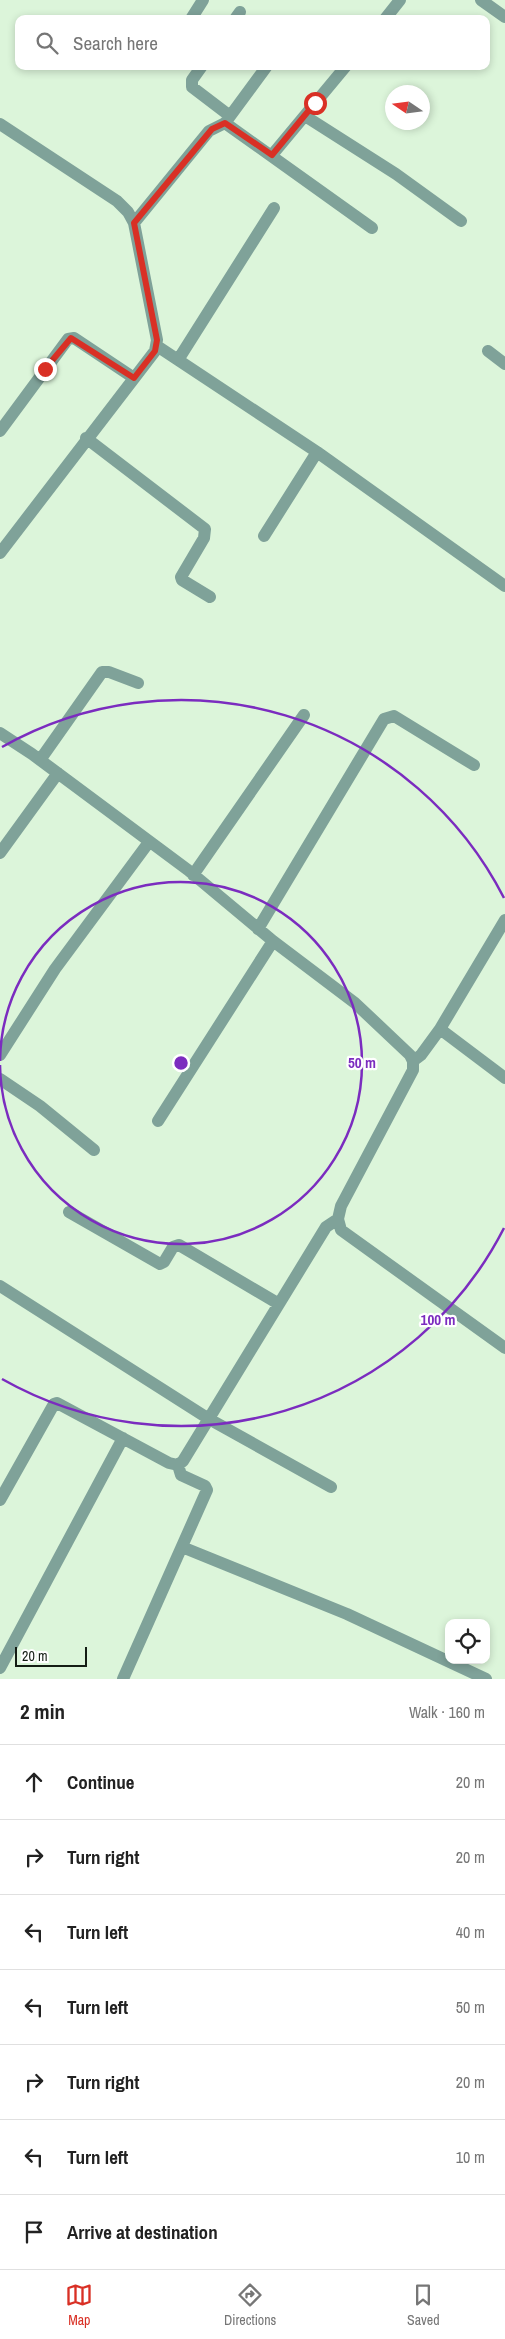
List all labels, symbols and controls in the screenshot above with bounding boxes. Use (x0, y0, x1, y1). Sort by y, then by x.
search box (15, 15, 490, 70)
icon: search (33, 29, 61, 57)
text: Search here (73, 30, 158, 56)
north arrow (385, 85, 430, 130)
route start (304, 92, 327, 115)
route end (34, 358, 57, 381)
text: 50 m (348, 1052, 376, 1073)
centre of rings (172, 1054, 190, 1072)
text: 100 m (421, 1309, 455, 1330)
map controls (445, 1619, 490, 1664)
button: locate (445, 1619, 490, 1664)
scale bar (15, 1644, 88, 1667)
text: 20 m (22, 1647, 48, 1665)
text: 2 min (20, 1697, 65, 1726)
text: Walk · 160 m (409, 1701, 485, 1723)
icon: ahead (20, 1768, 48, 1796)
text: Continue (67, 1769, 135, 1795)
text: 20 m (456, 1771, 485, 1793)
icon: right (20, 1843, 48, 1871)
text: Turn right (67, 1844, 139, 1870)
text: 20 m (456, 1846, 485, 1868)
icon: left (20, 1918, 48, 1946)
text: Turn left (67, 1919, 128, 1945)
text: 40 m (456, 1921, 485, 1943)
icon: left (20, 1993, 48, 2021)
text: Turn left (67, 1994, 128, 2020)
text: 50 m (456, 1996, 485, 2018)
icon: right (20, 2068, 48, 2096)
text: Turn right (67, 2069, 139, 2095)
text: 20 m (456, 2071, 485, 2093)
icon: left (20, 2143, 48, 2171)
text: Turn left (67, 2144, 128, 2170)
text: 10 m (456, 2146, 485, 2168)
icon: arrive (20, 2218, 48, 2246)
text: Arrive at destination (67, 2219, 218, 2245)
tab: Map (65, 2281, 93, 2329)
tab: Directions (224, 2281, 276, 2329)
tab: Saved (407, 2281, 440, 2329)

